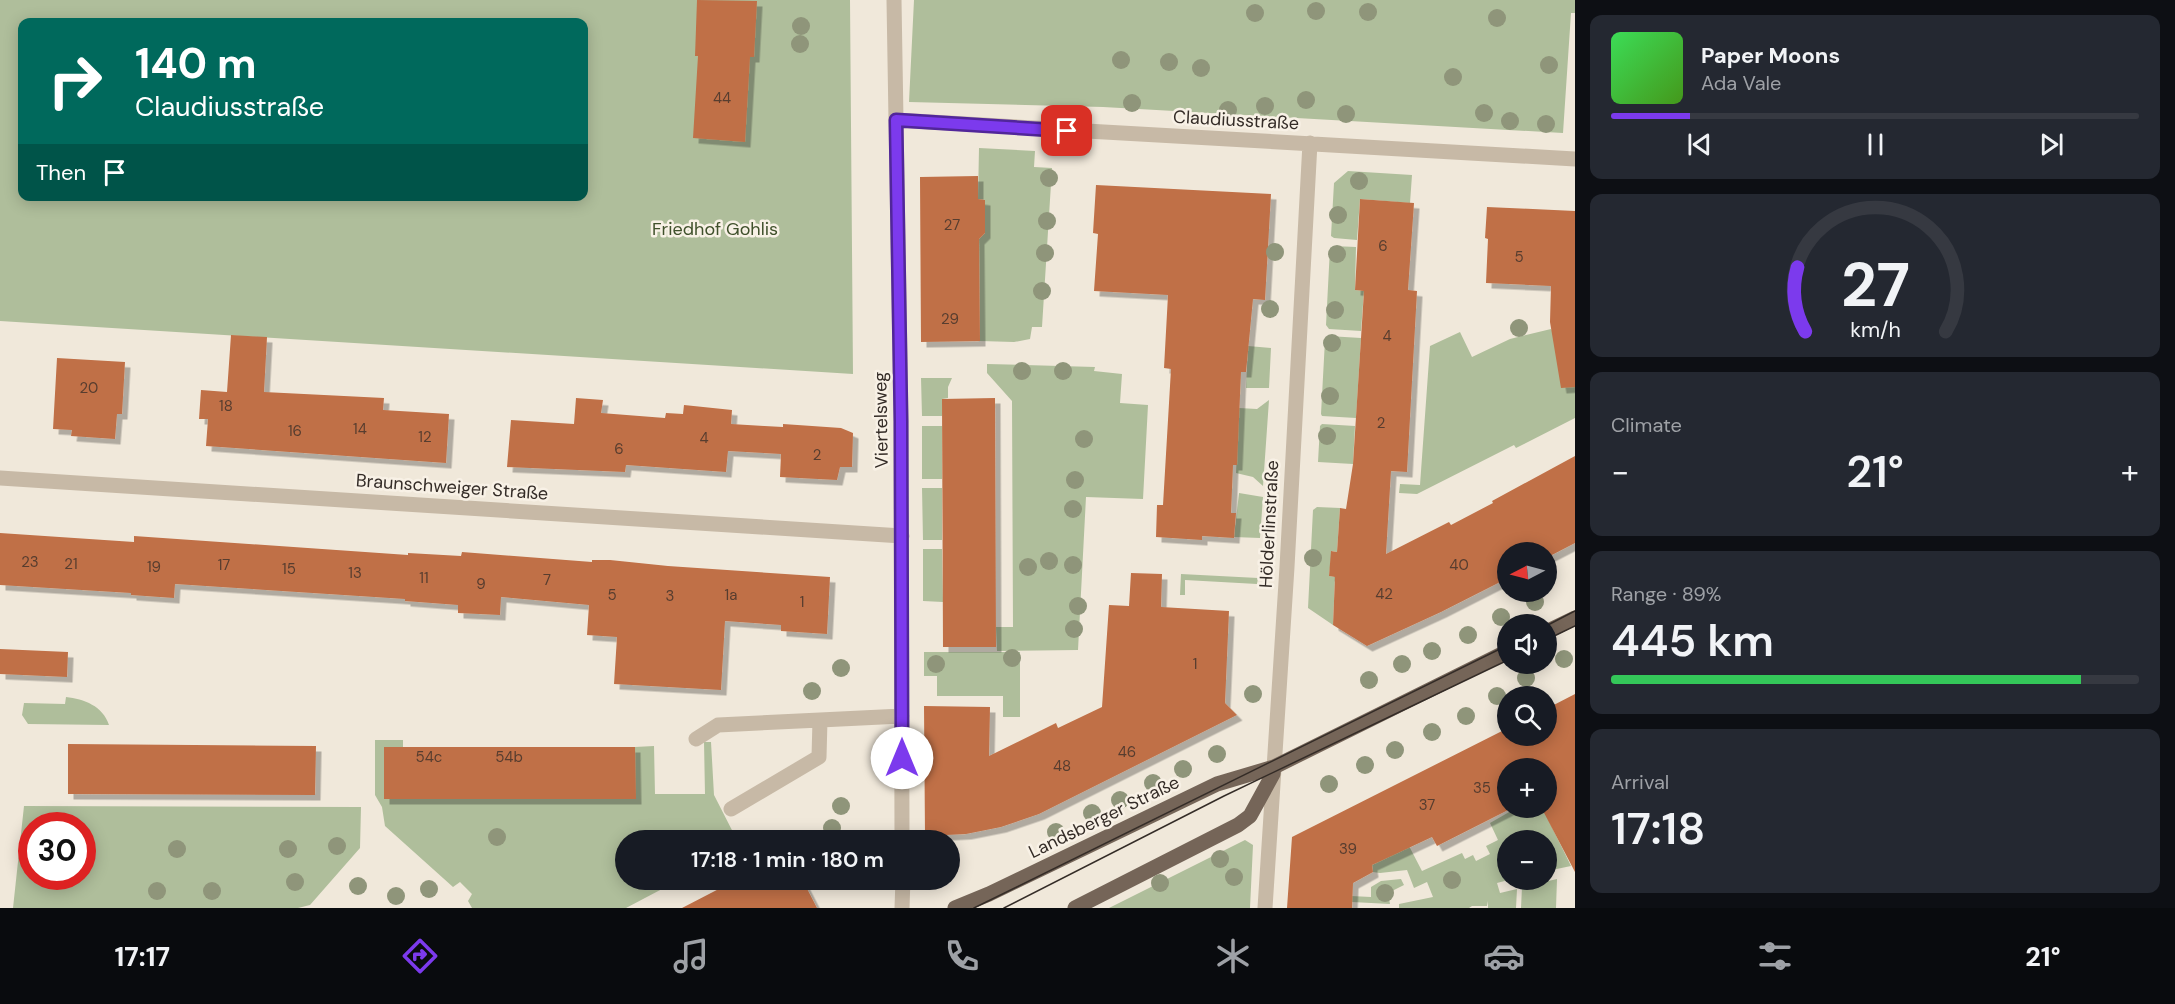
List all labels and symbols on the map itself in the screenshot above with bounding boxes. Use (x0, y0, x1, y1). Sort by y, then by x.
house number: 44 (713, 88, 731, 108)
pin (1041, 105, 1092, 156)
street label: Claudiusstraße (1172, 105, 1300, 135)
house number: 27 (944, 215, 960, 235)
park label: Friedhof Gohlis (652, 217, 778, 241)
house number: 6 (1378, 236, 1388, 256)
house number: 5 (1514, 247, 1524, 267)
house number: 29 (941, 309, 959, 329)
house number: 4 (1382, 326, 1392, 346)
street label: Viertelsweg (868, 372, 894, 468)
house number: 20 (80, 378, 98, 398)
house number: 18 (219, 396, 233, 416)
house number: 2 (1377, 413, 1385, 433)
house number: 14 (353, 419, 367, 439)
house number: 16 (288, 421, 302, 441)
house number: 12 (418, 427, 432, 447)
house number: 4 (699, 428, 709, 448)
house number: 6 (614, 439, 624, 459)
house number: 2 (813, 445, 821, 465)
street label: Hölderlinstraße (1254, 460, 1284, 588)
street label: Braunschweiger Straße (355, 468, 549, 506)
north arrow (1497, 542, 1557, 602)
house number: 23 (21, 552, 39, 572)
house number: 21 (64, 554, 78, 574)
house number: 17 (218, 555, 230, 575)
house number: 40 (1449, 555, 1469, 575)
house number: 19 (147, 557, 161, 577)
house number: 15 (282, 559, 296, 579)
house number: 13 (348, 563, 362, 583)
house number: 11 (419, 568, 429, 588)
house number: 7 (543, 570, 551, 590)
house number: 9 (476, 574, 486, 594)
house number: 42 (1375, 584, 1393, 604)
house number: 5 (607, 585, 617, 605)
house number: 1a (725, 585, 737, 605)
house number: 3 (666, 586, 674, 606)
house number: 1 (800, 592, 804, 612)
house number: 1 (1193, 654, 1197, 674)
position arrow (870, 726, 934, 790)
house number: 46 (1118, 742, 1136, 762)
house number: 54c (416, 747, 442, 767)
house number: 54b (495, 747, 523, 767)
house number: 48 (1053, 756, 1071, 776)
street label: Landsberger Straße (1025, 770, 1183, 864)
house number: 35 (1473, 778, 1491, 798)
house number: 37 (1419, 795, 1435, 815)
speed limit sign: 30 (18, 812, 96, 890)
house number: 39 (1339, 839, 1357, 859)

